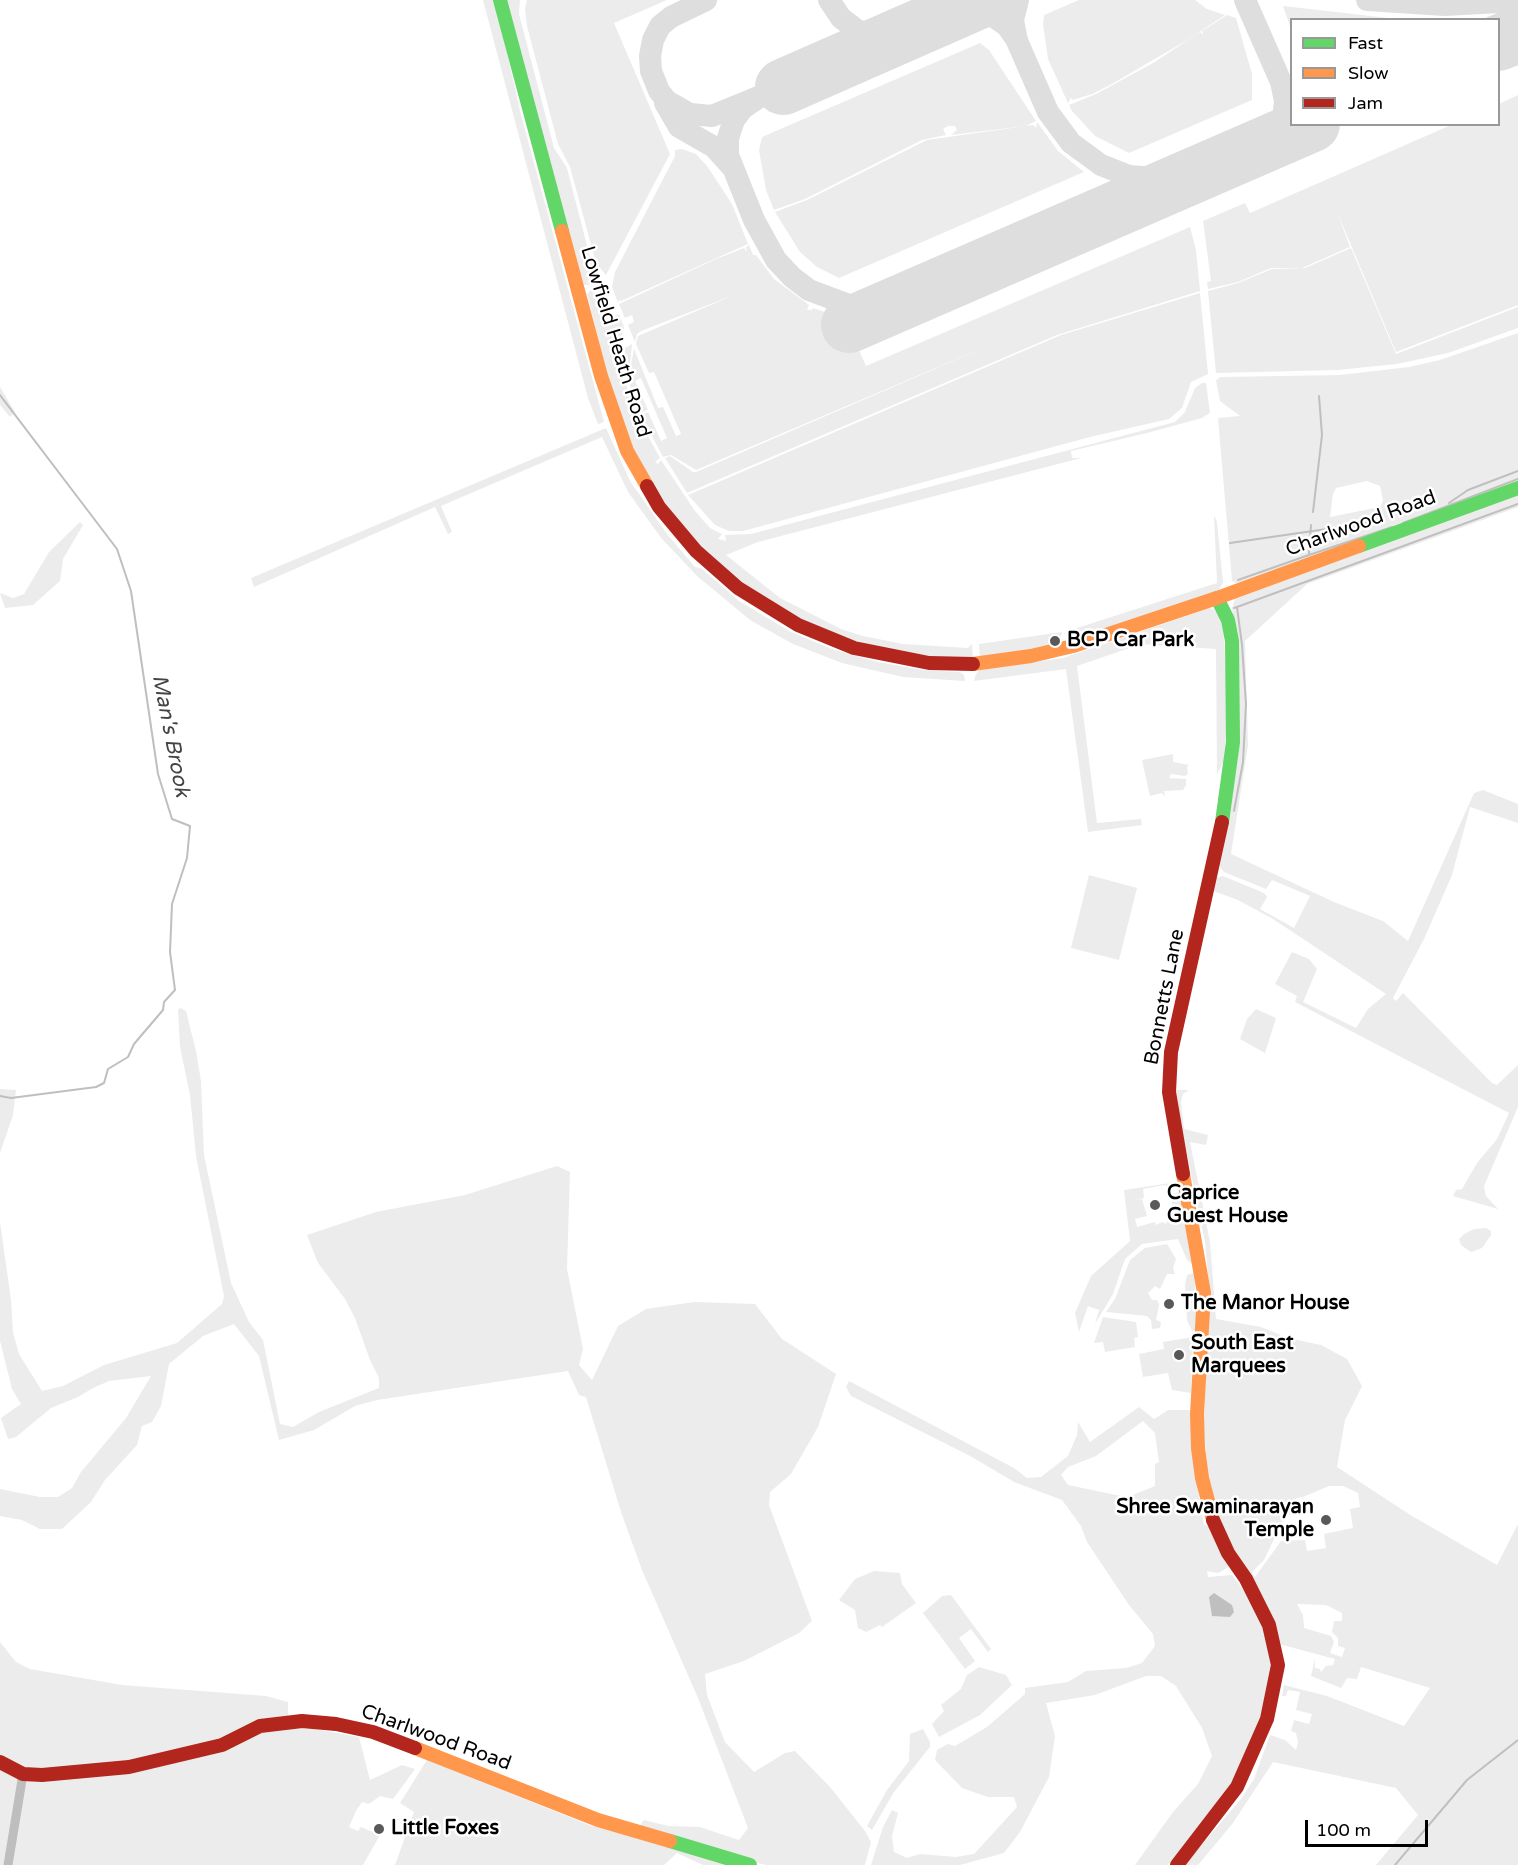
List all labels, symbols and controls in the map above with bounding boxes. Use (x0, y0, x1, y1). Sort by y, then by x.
legend (1290, 18, 1500, 126)
text: Fast (1348, 32, 1383, 54)
text: Slow (1348, 62, 1389, 84)
text: Jam (1348, 92, 1383, 114)
street label: Lowfield Heath Road (574, 244, 656, 440)
street label: Charlwood Road (1283, 486, 1439, 562)
place label: BCP Car Park (1067, 629, 1194, 653)
marker: BCP Car Park (1048, 634, 1062, 648)
water label: Man's Brook (146, 673, 194, 799)
street label: Bonnetts Lane (1140, 927, 1190, 1067)
place label: Caprice Guest House (1167, 1182, 1288, 1229)
marker: Caprice Guest House (1148, 1198, 1162, 1212)
place label: The Manor House (1181, 1292, 1350, 1316)
marker: The Manor House (1162, 1297, 1176, 1311)
place label: South East Marquees (1191, 1332, 1294, 1379)
marker: South East Marquees (1172, 1348, 1186, 1362)
place label: Shree Swaminarayan Temple (1116, 1496, 1314, 1543)
marker: Shree Swaminarayan Temple (1319, 1513, 1333, 1527)
street label: Charlwood Road (358, 1700, 514, 1776)
scale bar (1308, 1808, 1431, 1846)
place label: Little Foxes (391, 1817, 499, 1841)
text: 100 m (1316, 1819, 1371, 1841)
marker: Little Foxes (372, 1822, 386, 1836)

